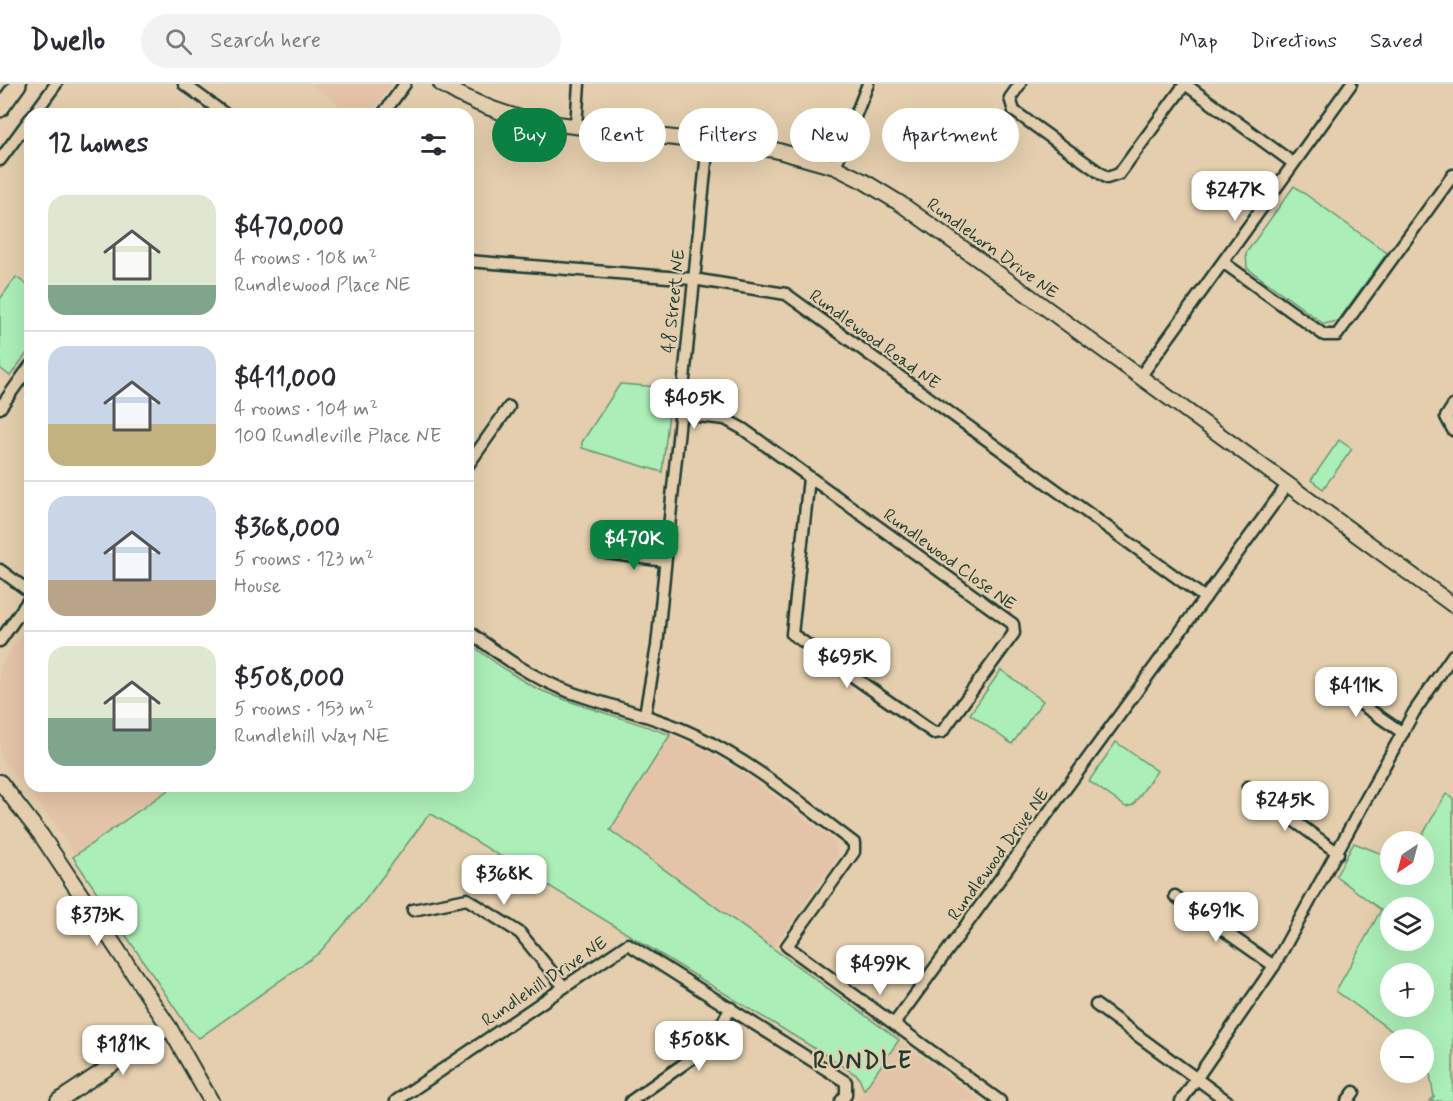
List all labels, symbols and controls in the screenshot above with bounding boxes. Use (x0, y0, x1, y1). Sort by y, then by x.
search box (141, 14, 561, 68)
text: Dwello (30, 23, 105, 60)
icon: search (162, 25, 195, 58)
text: Search here (210, 27, 321, 55)
text: Map (1179, 27, 1218, 55)
text: Directions (1251, 27, 1337, 55)
text: Saved (1370, 27, 1423, 55)
chip: Buy (492, 108, 567, 162)
chip: Rent (579, 108, 666, 162)
chip: Filters (678, 108, 778, 162)
chip: New (790, 108, 870, 162)
chip: Apartment (882, 108, 1019, 162)
text: 12 homes (48, 127, 148, 161)
icon: filters (417, 128, 450, 161)
pin: $247K (1193, 171, 1277, 222)
text: $247K (1206, 177, 1264, 204)
street label: Rundlehorn Drive NE (922, 193, 1063, 305)
text: $470,000 (234, 211, 344, 245)
icon: home (96, 219, 168, 291)
text: 4 rooms · 108 m² (234, 245, 377, 272)
street label: 48 Street NE (657, 248, 691, 354)
text: Rundlewood Place NE (234, 272, 410, 299)
street label: Rundlewood Road NE (804, 284, 945, 395)
text: $411,000 (234, 362, 336, 396)
icon: home (96, 370, 168, 442)
pin: $405K (652, 379, 736, 430)
text: $405K (664, 385, 724, 412)
text: 4 rooms · 104 m² (234, 396, 378, 423)
text: 100 Rundleville Place NE (234, 423, 441, 450)
street label: Rundlewood Close NE (878, 503, 1021, 616)
text: $368,000 (234, 512, 340, 546)
icon: home (96, 520, 168, 592)
pin: $470K (592, 520, 676, 571)
text: $470K (604, 526, 664, 553)
text: 5 rooms · 123 m² (234, 546, 374, 573)
text: House (234, 573, 281, 600)
pin: $695K (805, 638, 889, 689)
text: $695K (817, 644, 877, 671)
text: $508,000 (234, 662, 344, 696)
pin: $411K (1314, 667, 1398, 718)
icon: home (96, 670, 168, 742)
text: $411K (1329, 673, 1383, 700)
text: 5 rooms · 153 m² (234, 696, 374, 723)
text: Rundlehill Way NE (234, 723, 390, 750)
pin: $245K (1243, 781, 1327, 832)
street label: Rundlewood Drive NE (943, 783, 1055, 926)
text: $245K (1256, 787, 1314, 814)
north arrow (1380, 831, 1434, 885)
map controls (1380, 831, 1434, 1083)
pin: $368K (462, 855, 546, 906)
text: $368K (476, 861, 532, 888)
pin: $691K (1174, 892, 1258, 943)
pin: $373K (55, 896, 139, 947)
button: layers (1380, 897, 1434, 951)
text: $691K (1188, 898, 1244, 925)
text: $373K (70, 902, 124, 929)
street label: Rundlehill Drive NE (477, 931, 612, 1033)
pin: $499K (838, 945, 922, 996)
text: $499K (850, 951, 910, 978)
button: + (1380, 963, 1434, 1017)
pin: $508K (657, 1021, 741, 1072)
pin: $181K (81, 1025, 165, 1076)
text: $508K (669, 1027, 729, 1054)
button: − (1380, 1029, 1434, 1083)
text: $181K (96, 1031, 150, 1058)
district label: RUNDLE (813, 1046, 913, 1077)

